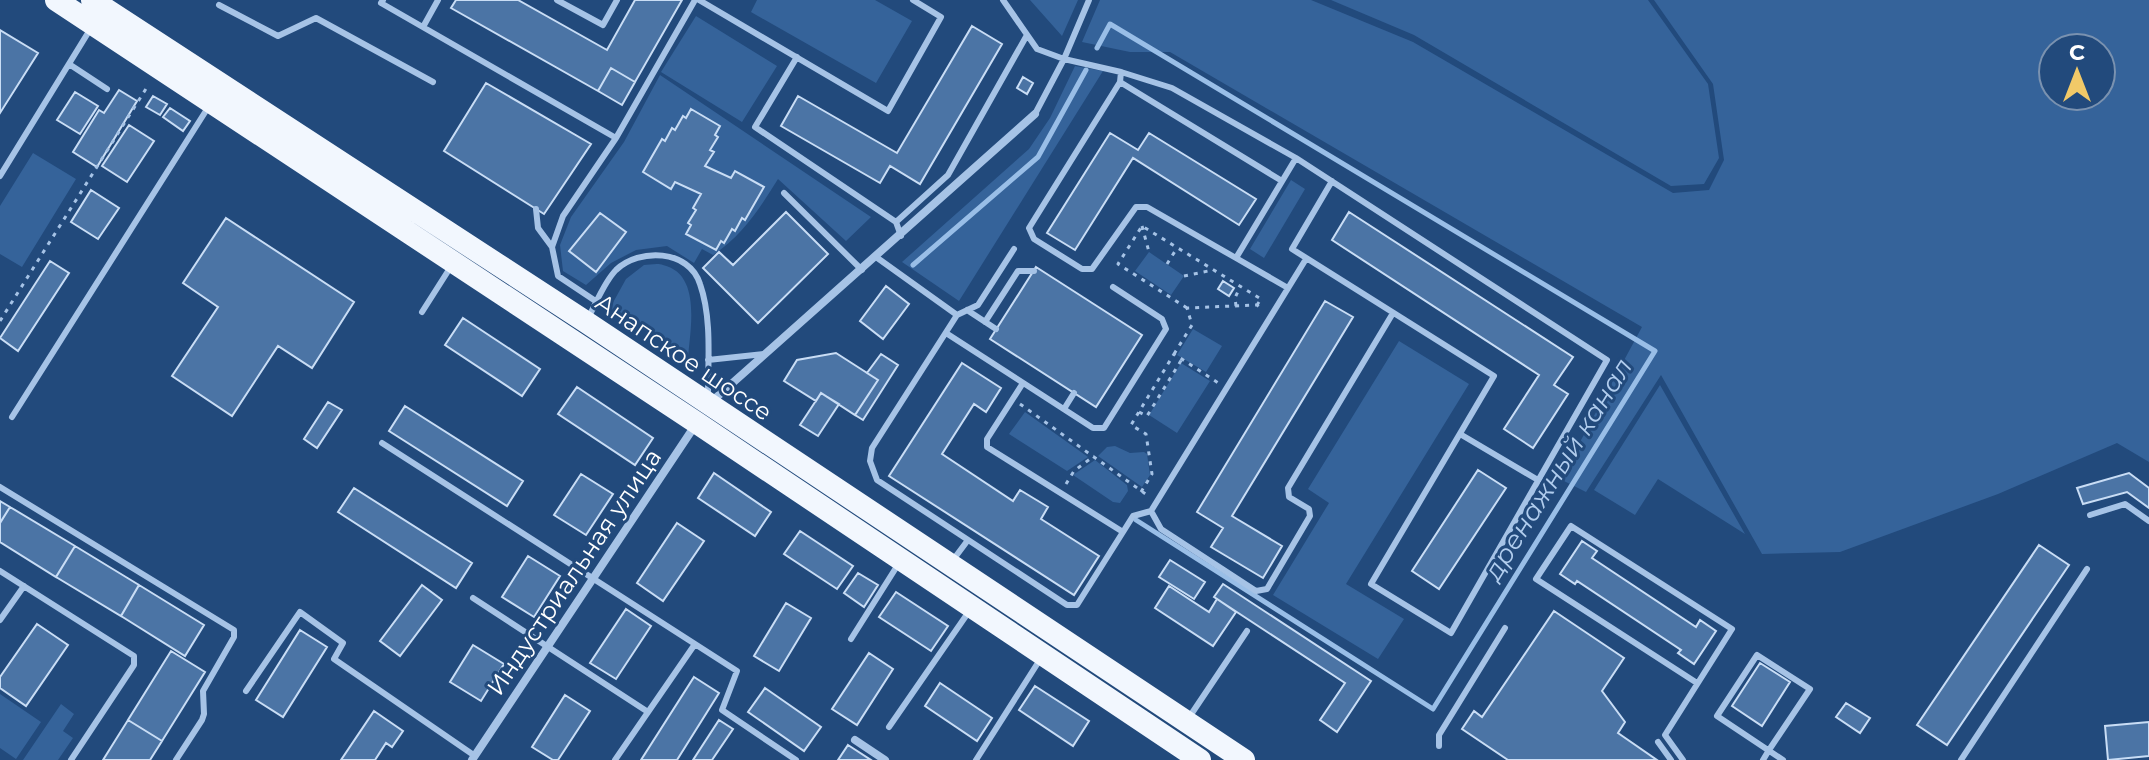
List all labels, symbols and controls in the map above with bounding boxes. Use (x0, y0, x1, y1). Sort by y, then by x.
north arrow (2037, 32, 2117, 112)
text: С (2069, 39, 2085, 66)
street label: Анапское шоссе (590, 287, 778, 427)
water label: дренажный канал (1476, 352, 1639, 587)
street label: Индустриальная улица (481, 443, 667, 701)

